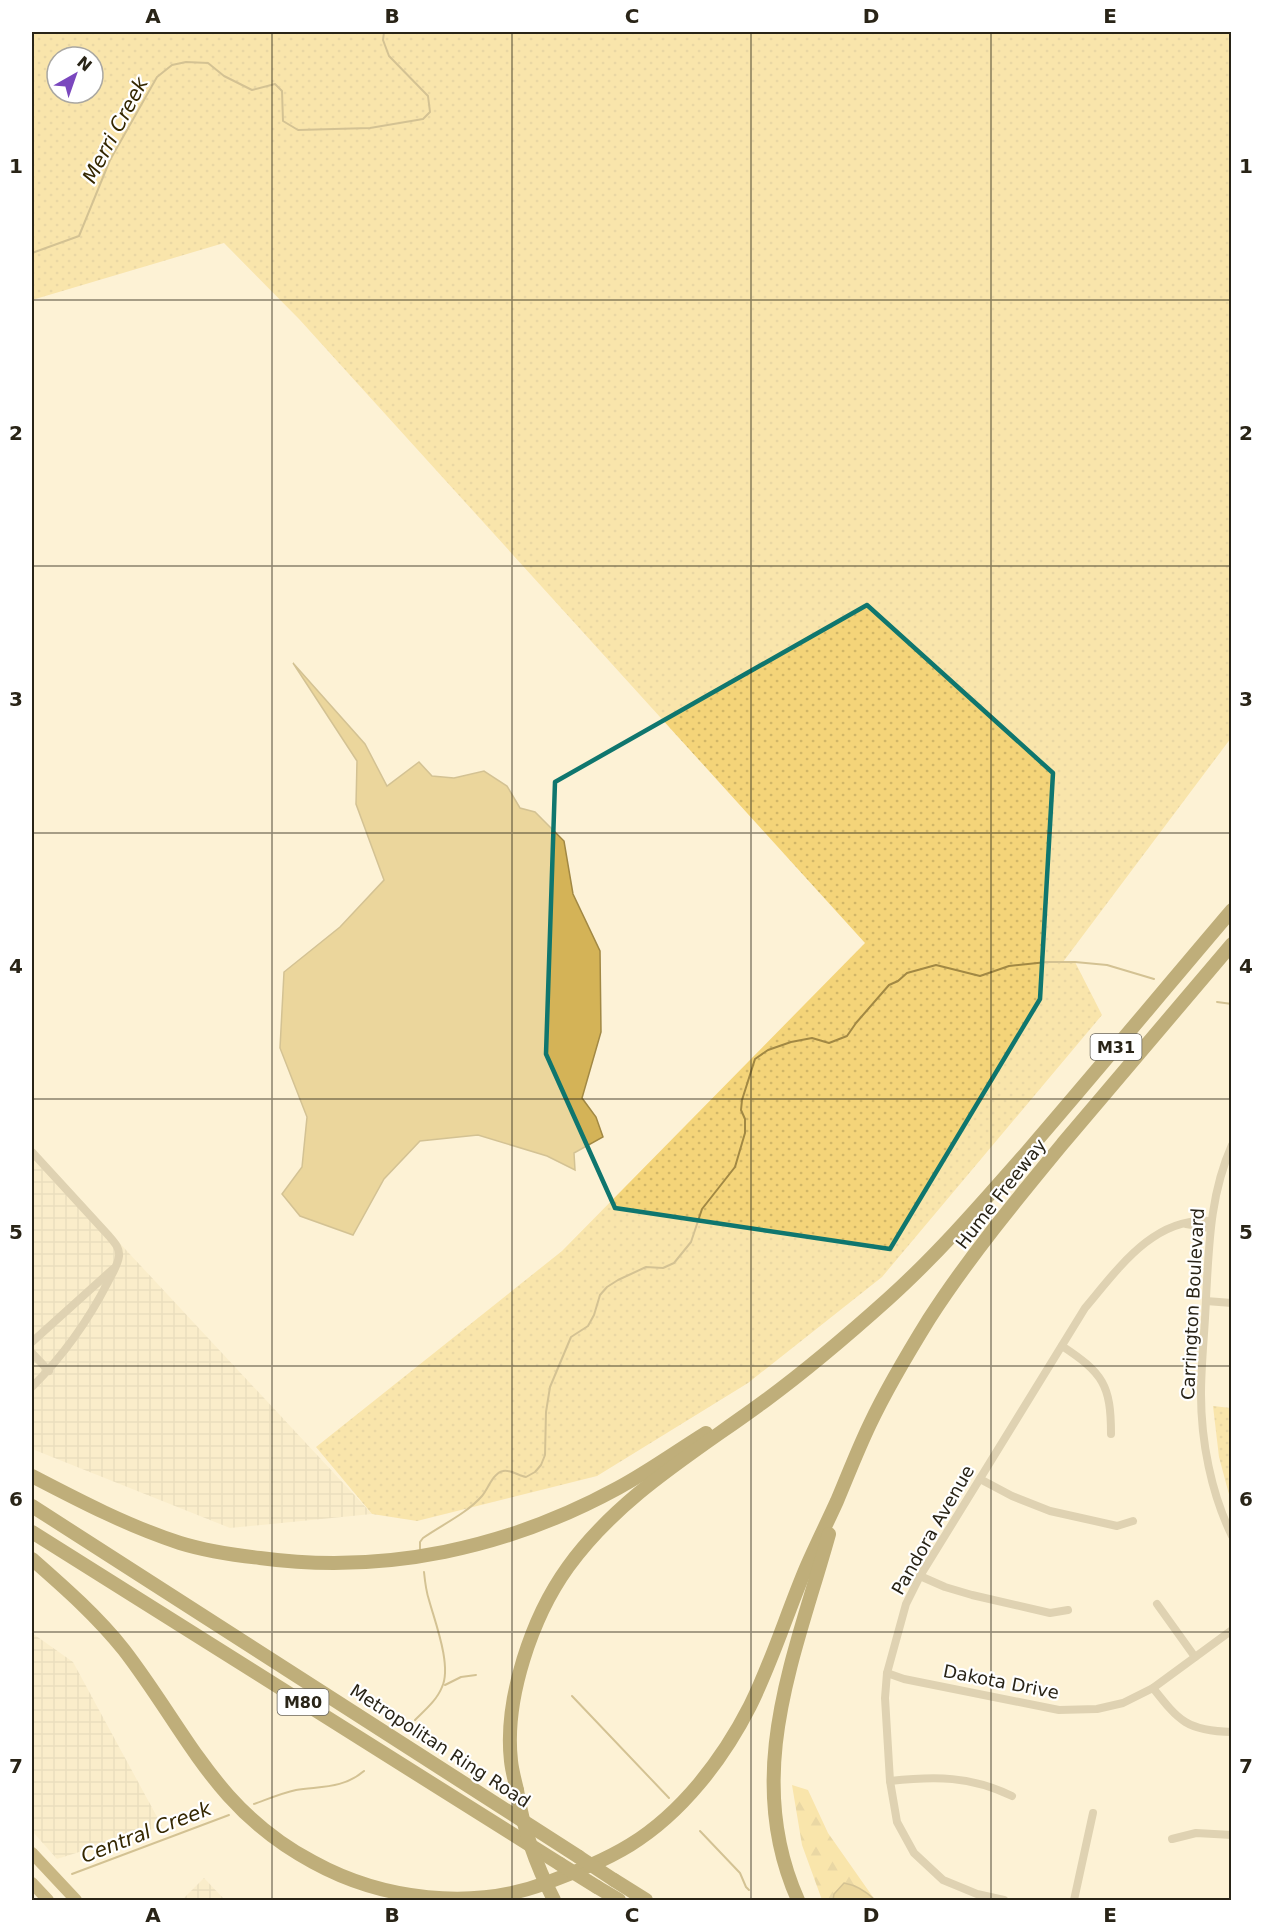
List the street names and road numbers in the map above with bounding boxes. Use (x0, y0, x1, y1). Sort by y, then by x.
road number: M31 (1090, 1034, 1142, 1060)
street label: Hume Freeway (951, 1134, 1050, 1253)
street label: Carrington Boulevard (1177, 1207, 1208, 1400)
street label: Pandora Avenue (887, 1461, 978, 1598)
street label: Dakota Drive (941, 1660, 1061, 1703)
street label: Metropolitan Ring Road (346, 1679, 534, 1812)
road number: M80 (278, 1689, 328, 1715)

